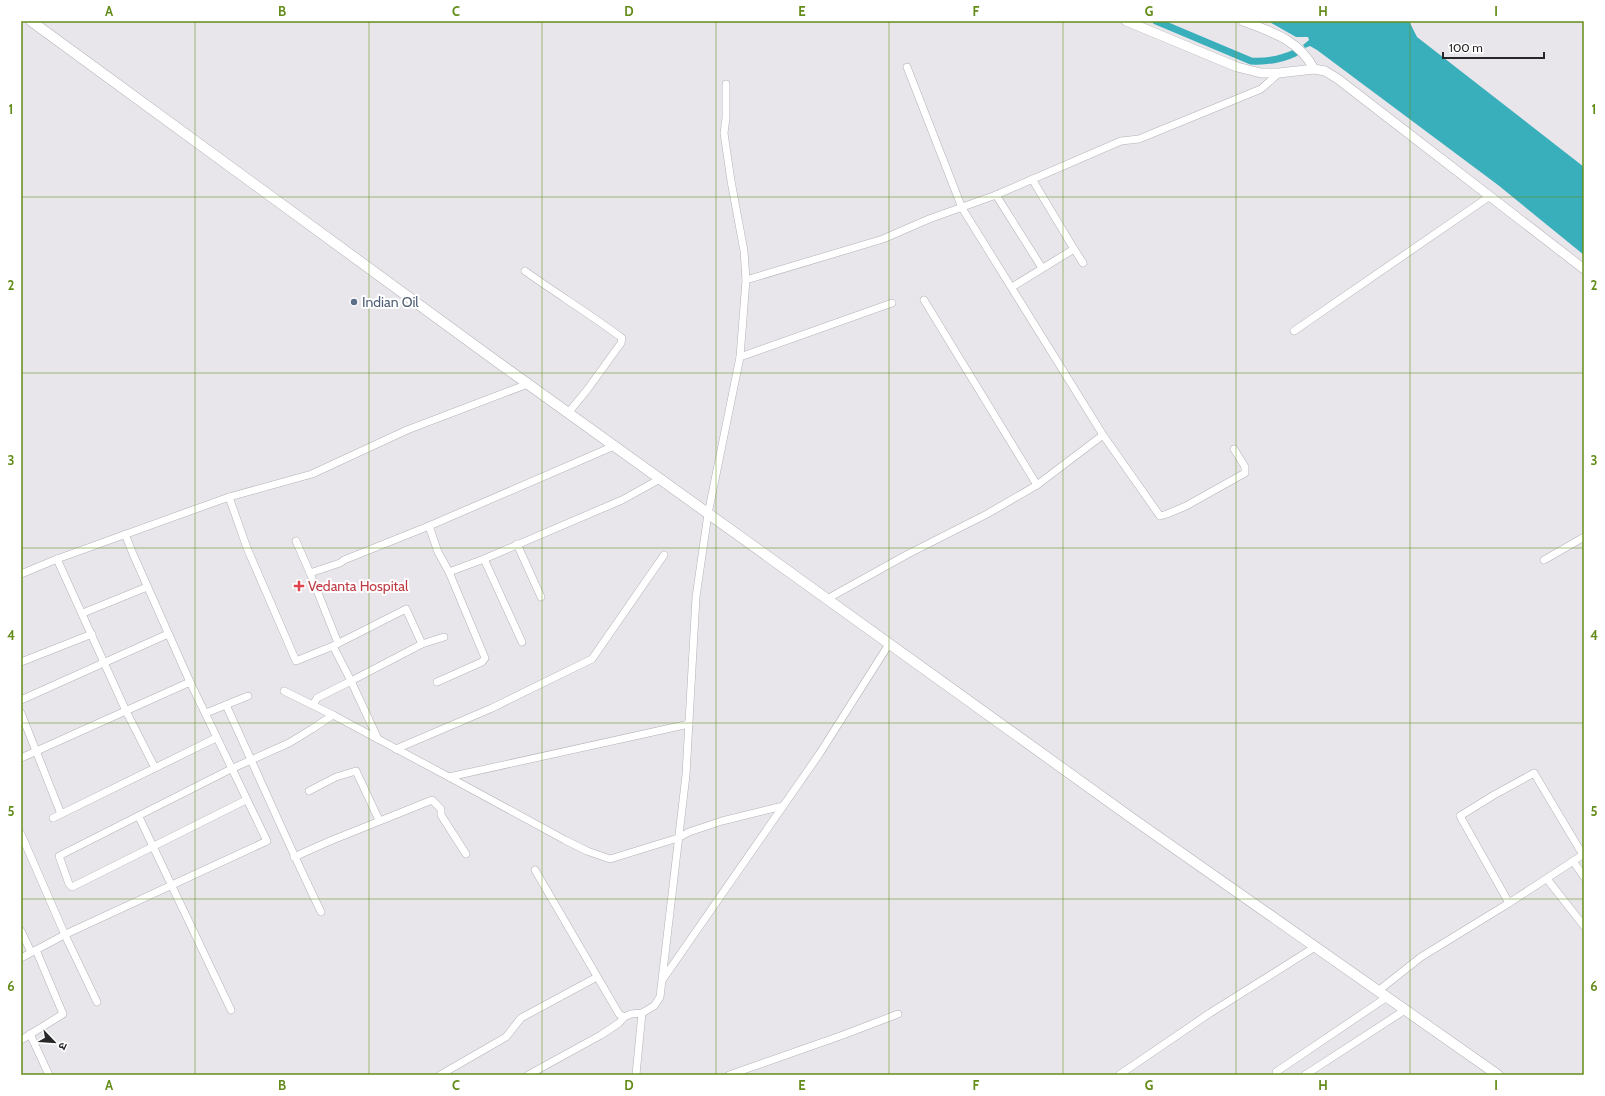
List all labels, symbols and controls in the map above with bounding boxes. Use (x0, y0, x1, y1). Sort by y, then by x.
text: A (105, 3, 114, 19)
text: B (278, 3, 286, 19)
text: C (452, 3, 460, 19)
text: D (624, 3, 634, 19)
text: E (798, 3, 806, 19)
text: F (973, 3, 980, 19)
text: G (1145, 3, 1154, 19)
text: H (1318, 3, 1328, 19)
text: I (1494, 3, 1498, 19)
scale bar (1443, 34, 1544, 60)
text: 100 m (1449, 40, 1483, 55)
text: 1 (9, 101, 13, 117)
text: 1 (1592, 101, 1596, 117)
text: 2 (8, 277, 15, 293)
text: 2 (1591, 277, 1598, 293)
place label: Indian Oil (362, 293, 419, 311)
marker: Indian Oil (349, 297, 359, 307)
text: 3 (7, 452, 15, 468)
text: 3 (1590, 452, 1598, 468)
place label: Vedanta Hospital (308, 577, 409, 595)
marker: Vedanta Hospital (293, 580, 305, 592)
text: 4 (7, 627, 15, 643)
text: 4 (1590, 627, 1598, 643)
text: 5 (8, 803, 15, 819)
text: 5 (1591, 803, 1598, 819)
text: 6 (7, 978, 15, 994)
text: 6 (1590, 978, 1598, 994)
north arrow (34, 1022, 74, 1062)
text: उ (55, 1040, 71, 1053)
text: A (105, 1077, 114, 1093)
text: B (278, 1077, 286, 1093)
text: C (452, 1077, 460, 1093)
text: D (624, 1077, 634, 1093)
text: E (798, 1077, 806, 1093)
text: F (973, 1077, 980, 1093)
text: G (1145, 1077, 1154, 1093)
text: H (1318, 1077, 1328, 1093)
text: I (1494, 1077, 1498, 1093)

